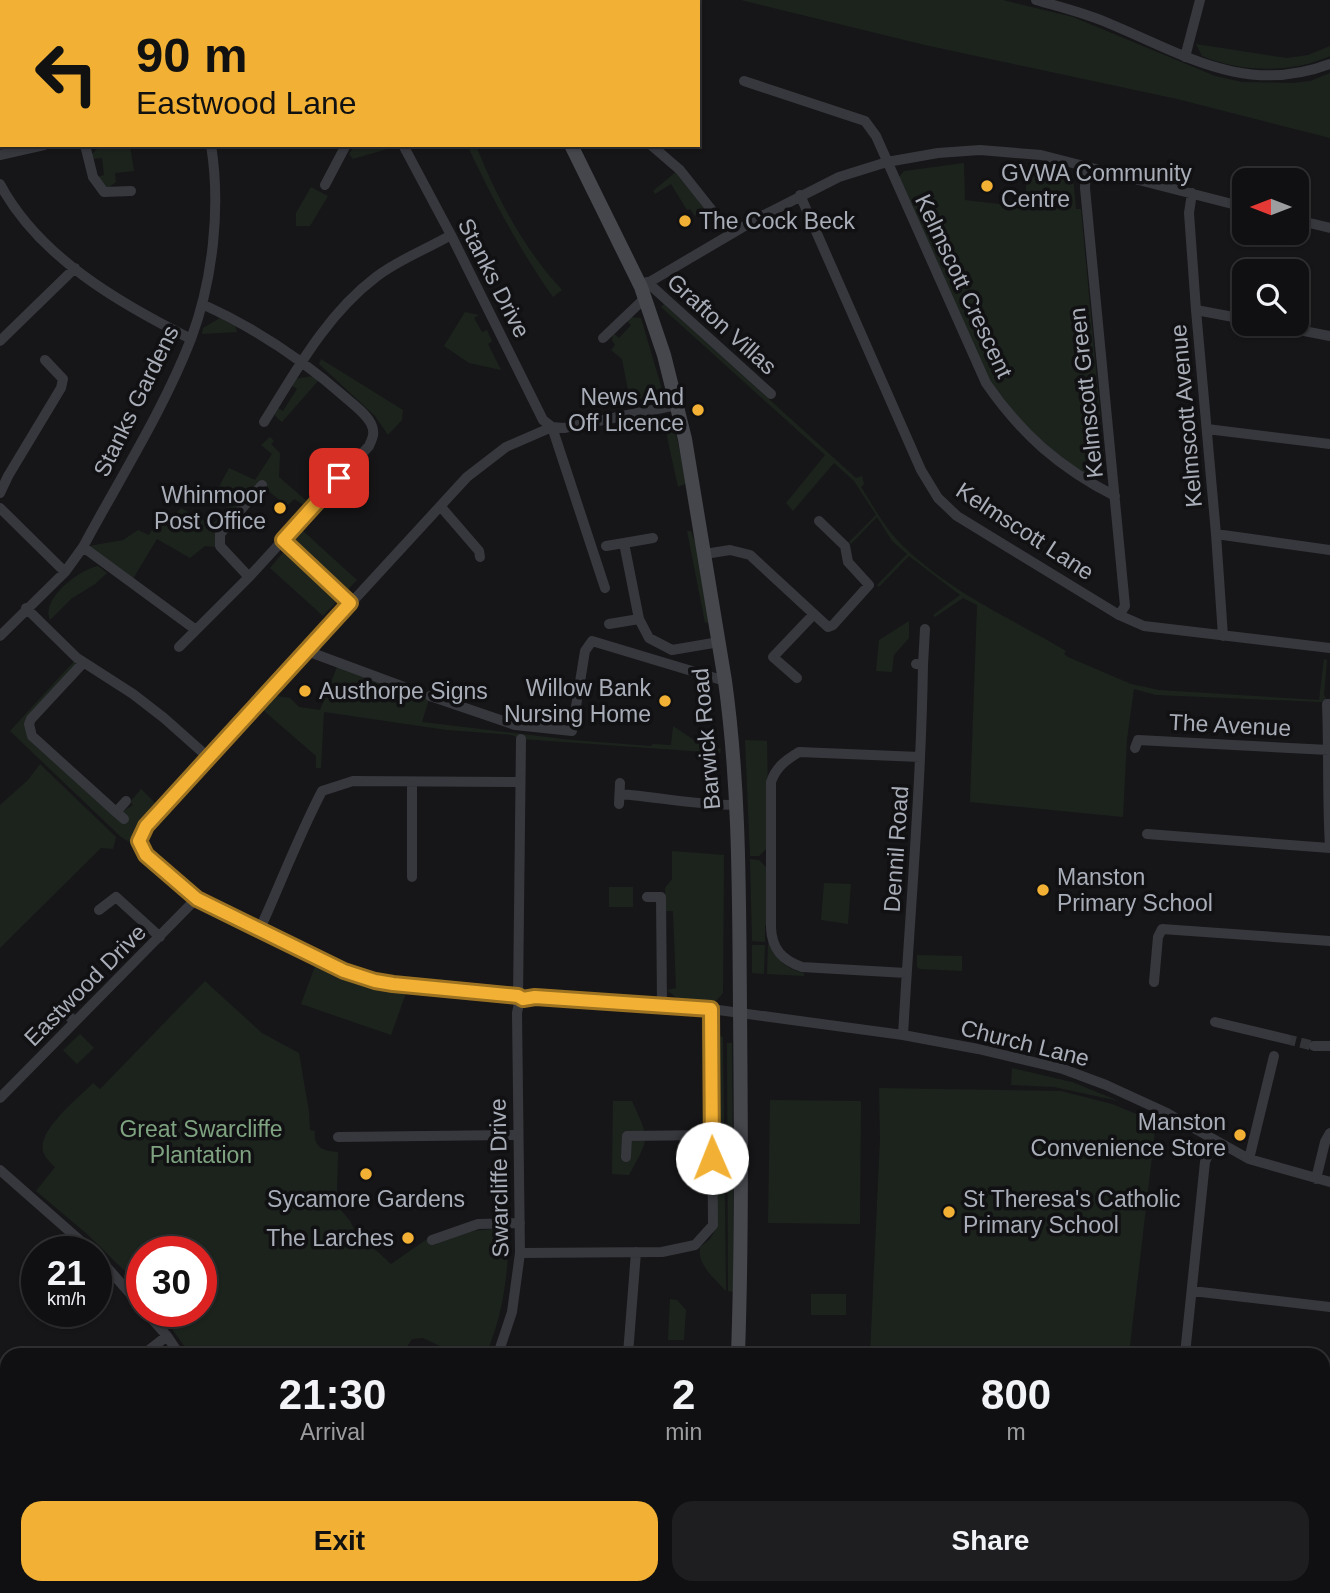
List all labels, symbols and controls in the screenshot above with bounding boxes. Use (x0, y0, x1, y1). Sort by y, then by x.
icon: left (21, 28, 112, 119)
text: 90 m (136, 28, 248, 82)
text: Eastwood Lane (136, 85, 357, 121)
place label: GVWA Community Centre (1001, 160, 1192, 212)
north arrow (1232, 168, 1309, 245)
map controls (1232, 168, 1309, 336)
marker: GVWA Community Centre (979, 178, 995, 194)
street label: Kelmscott Crescent (910, 190, 1018, 382)
place label: The Cock Beck (699, 208, 855, 234)
marker: The Cock Beck (677, 213, 693, 229)
street label: Stanks Drive (453, 214, 535, 342)
button: search (1232, 259, 1309, 336)
street label: Grafton Villas (662, 268, 782, 380)
street label: Kelmscott Green (1064, 306, 1108, 480)
street label: Stanks Gardens (88, 321, 184, 481)
street label: Kelmscott Avenue (1165, 323, 1207, 509)
place label: News And Off Licence (568, 384, 684, 436)
marker: News And Off Licence (690, 402, 706, 418)
pin (309, 448, 369, 508)
icon: arrive (320, 459, 358, 497)
street label: Kelmscott Lane (951, 477, 1099, 585)
place label: Whinmoor Post Office (154, 482, 266, 534)
marker: Whinmoor Post Office (272, 500, 288, 516)
street label: Barwick Road (687, 667, 725, 811)
place label: Willow Bank Nursing Home (504, 675, 651, 727)
place label: Austhorpe Signs (319, 678, 488, 704)
marker: Austhorpe Signs (297, 683, 313, 699)
marker: Willow Bank Nursing Home (657, 693, 673, 709)
street label: The Avenue (1168, 709, 1292, 741)
street label: Dennil Road (879, 785, 913, 913)
place label: Manston Primary School (1057, 864, 1213, 916)
marker: Manston Primary School (1035, 882, 1051, 898)
street label: Eastwood Drive (19, 919, 151, 1051)
street label: Church Lane (958, 1014, 1092, 1072)
street label: Swarcliffe Drive (485, 1098, 513, 1258)
place label: Manston Convenience Store (1030, 1109, 1226, 1161)
park label: Great Swarcliffe Plantation (119, 1116, 283, 1168)
position arrow (675, 1121, 749, 1195)
marker: Manston Convenience Store (1232, 1127, 1248, 1143)
marker: Sycamore Gardens (358, 1166, 374, 1182)
place label: Sycamore Gardens (267, 1186, 465, 1212)
place label: St Theresa's Catholic Primary School (963, 1186, 1180, 1238)
marker: St Theresa's Catholic Primary School (941, 1204, 957, 1220)
place label: The Larches (266, 1225, 394, 1251)
marker: The Larches (400, 1230, 416, 1246)
speed limit sign: 30 (126, 1236, 217, 1327)
text: 21 (47, 1253, 86, 1292)
text: km/h (47, 1289, 86, 1309)
text: 21:30 (279, 1371, 386, 1418)
text: 2 (672, 1371, 695, 1418)
text: 800 (981, 1371, 1051, 1418)
text: Arrival (300, 1419, 365, 1445)
text: min (665, 1419, 702, 1445)
text: m (1007, 1419, 1026, 1445)
button: Exit (21, 1501, 658, 1581)
button: Share (672, 1501, 1309, 1581)

